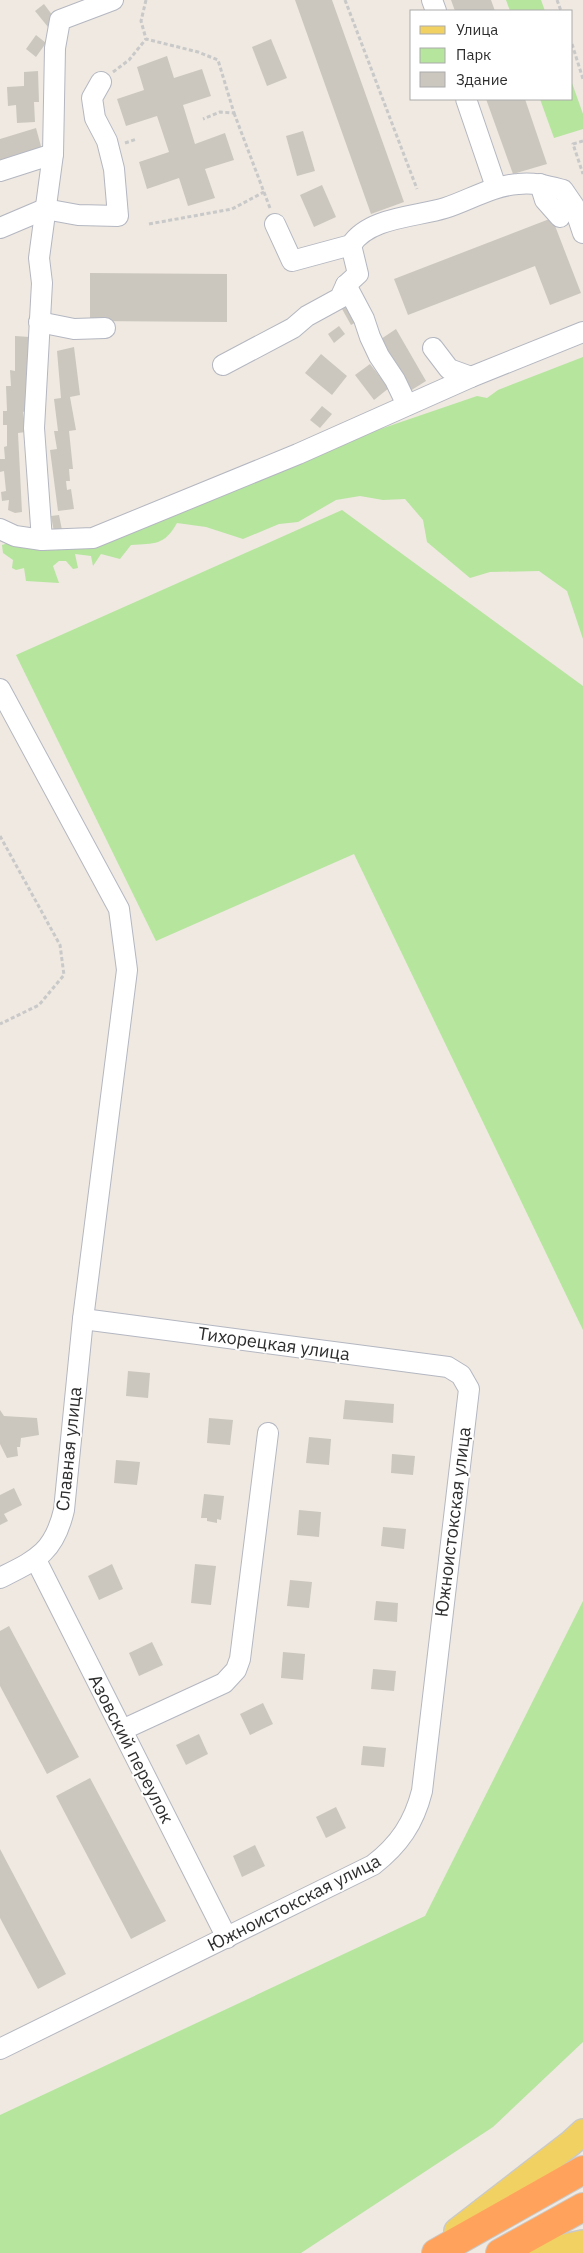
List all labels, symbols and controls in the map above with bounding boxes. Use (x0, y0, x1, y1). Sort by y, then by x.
legend (410, 10, 573, 100)
text: Улица (456, 20, 498, 39)
text: Парк (456, 45, 491, 64)
text: Здание (456, 70, 508, 89)
street label: Тихорецкая улица (197, 1321, 352, 1366)
street label: Славная улица (51, 1385, 87, 1512)
street label: Южноистокская улица (429, 1425, 476, 1618)
street label: Азовский переулок (84, 1670, 179, 1827)
street label: Южноистокская улица (203, 1849, 385, 1956)

